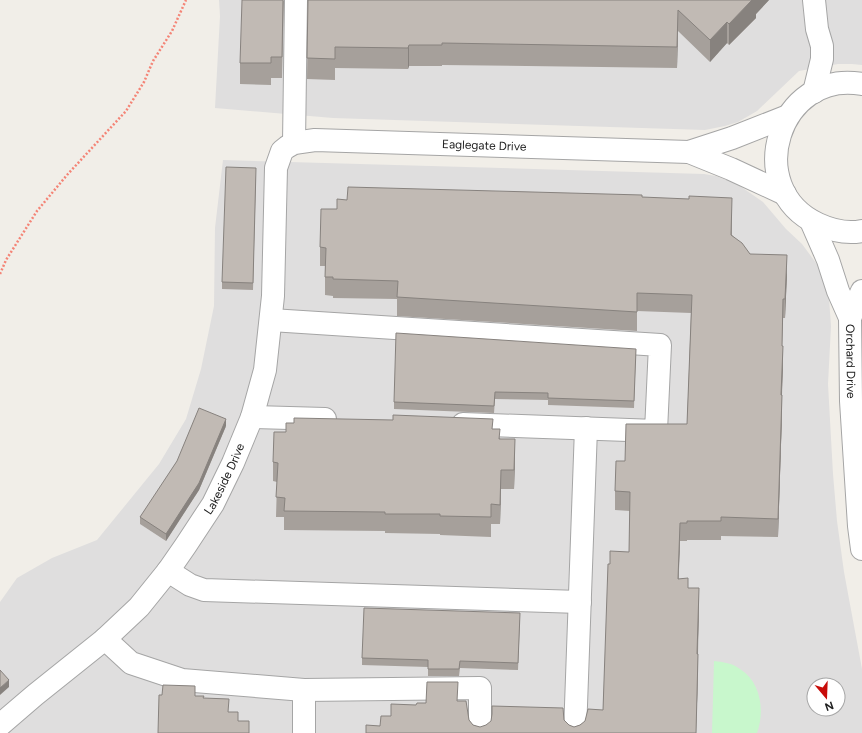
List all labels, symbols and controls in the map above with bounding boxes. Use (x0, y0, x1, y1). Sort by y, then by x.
street label: Eaglegate Drive (442, 137, 527, 154)
street label: Orchard Drive (843, 324, 858, 399)
street label: Lakeside Drive (201, 441, 248, 517)
north arrow (806, 677, 846, 717)
text: N (823, 698, 835, 714)

